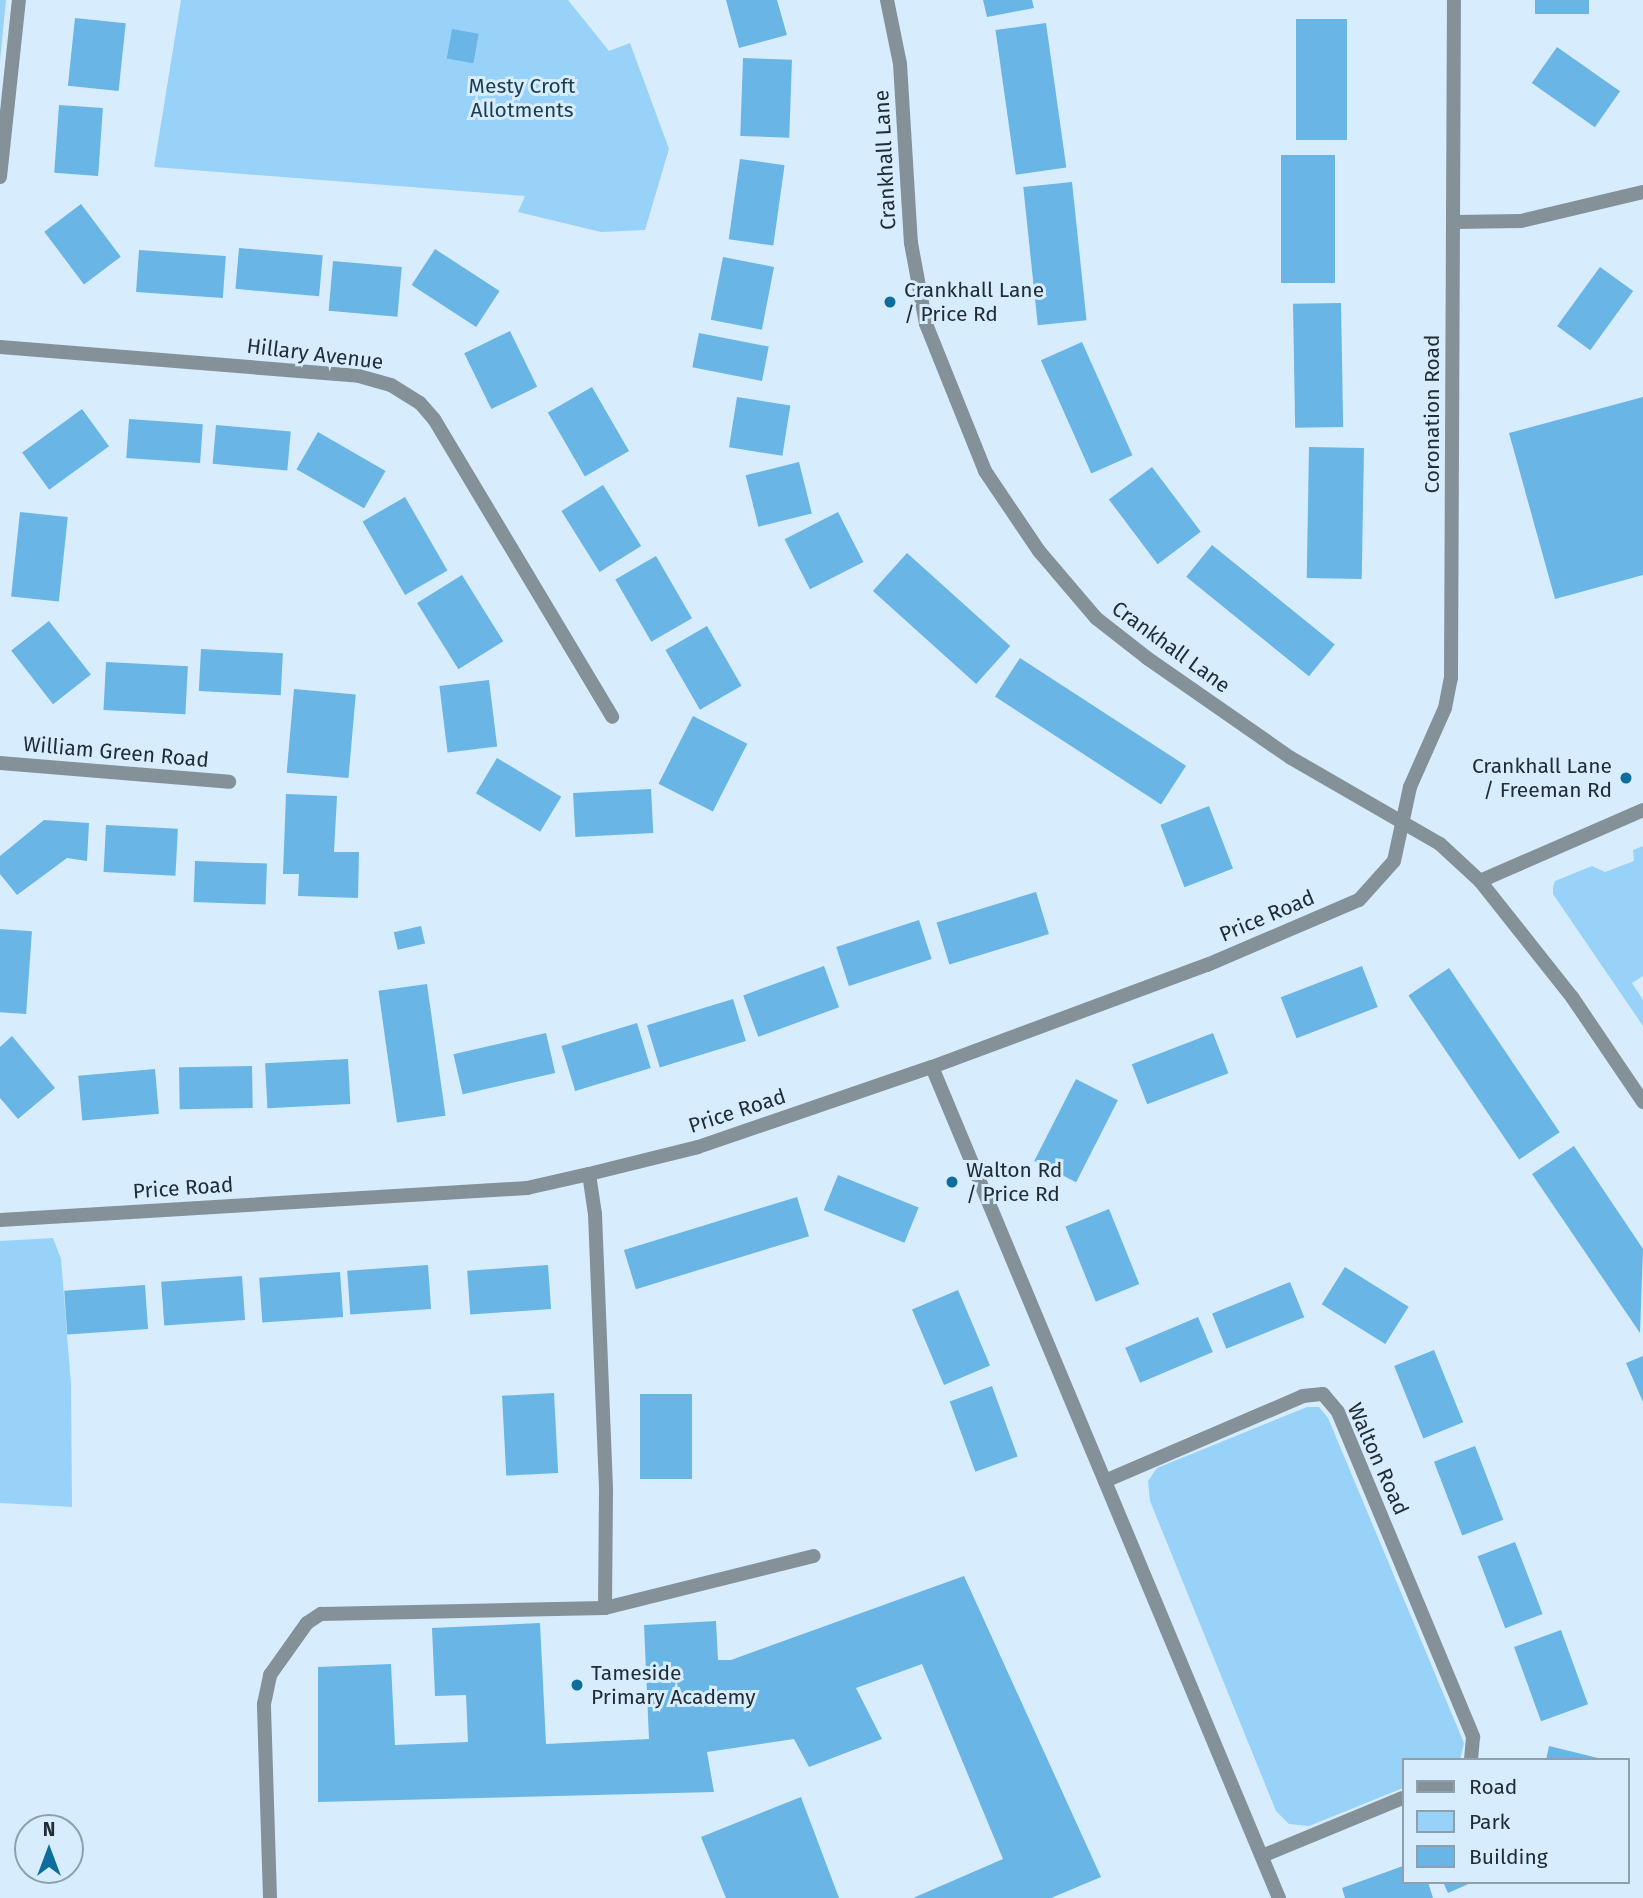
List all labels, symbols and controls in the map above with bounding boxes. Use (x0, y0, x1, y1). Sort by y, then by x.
park label: Mesty Croft Allotments (469, 73, 575, 123)
street label: Crankhall Lane (869, 89, 901, 231)
place label: Crankhall Lane / Price Rd (904, 277, 1044, 327)
marker: Crankhall Lane / Price Rd (882, 294, 898, 310)
street label: Hillary Avenue (245, 333, 385, 375)
street label: Coronation Road (1419, 334, 1445, 494)
street label: Crankhall Lane (1107, 596, 1235, 698)
street label: William Green Road (22, 731, 210, 773)
place label: Crankhall Lane / Freeman Rd (1472, 753, 1612, 803)
marker: Crankhall Lane / Freeman Rd (1618, 770, 1634, 786)
street label: Price Road (1216, 885, 1318, 947)
street label: Price Road (685, 1083, 789, 1139)
place label: Walton Rd / Price Rd (966, 1157, 1062, 1207)
street label: Price Road (132, 1172, 234, 1204)
marker: Walton Rd / Price Rd (944, 1174, 960, 1190)
street label: Walton Road (1342, 1399, 1414, 1519)
place label: Tameside Primary Academy (591, 1660, 756, 1710)
marker: Tameside Primary Academy (569, 1677, 585, 1693)
legend (1402, 1758, 1629, 1884)
text: Road (1469, 1774, 1517, 1800)
text: Park (1469, 1809, 1510, 1835)
north arrow (14, 1814, 84, 1884)
text: N (43, 1818, 55, 1841)
text: Building (1469, 1844, 1548, 1870)

